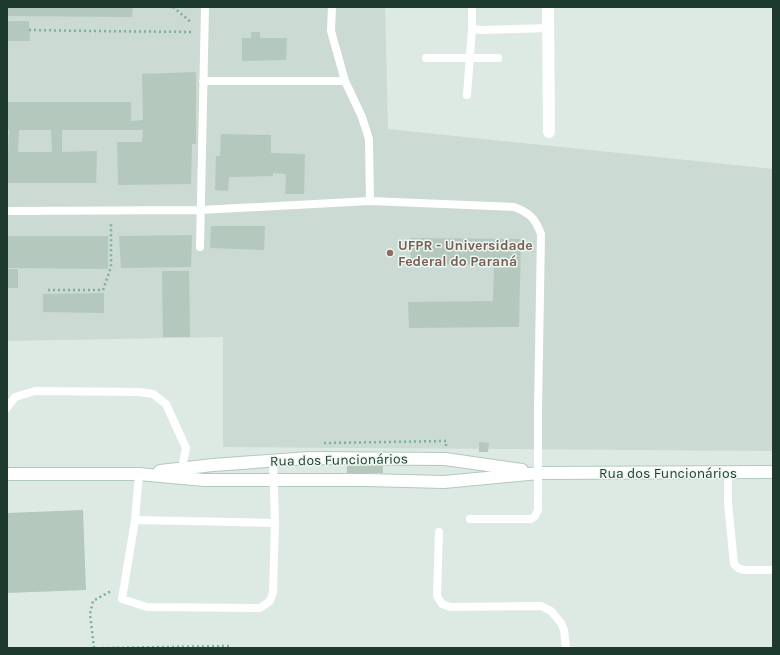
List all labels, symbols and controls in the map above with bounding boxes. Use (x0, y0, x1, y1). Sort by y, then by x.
place label: UFPR - Universidade Federal do Paraná (398, 237, 533, 270)
marker: UFPR - Universidade Federal do Paraná (385, 248, 395, 258)
street label: Rua dos Funcionários (270, 450, 408, 470)
street label: Rua dos Funcionários (599, 465, 737, 482)

